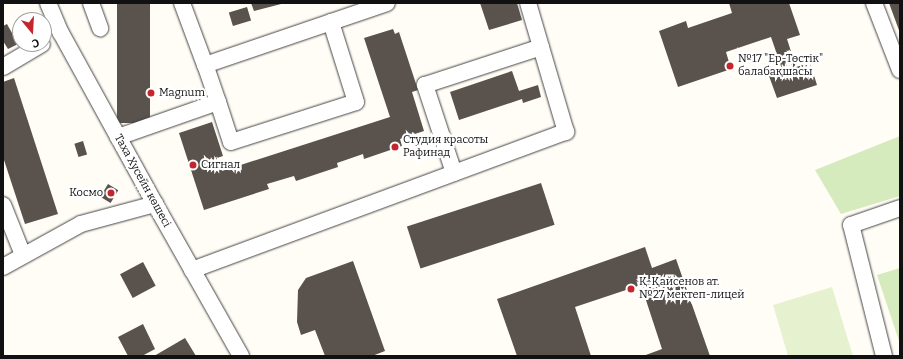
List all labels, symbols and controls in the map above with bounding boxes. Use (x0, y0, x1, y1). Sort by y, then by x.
north arrow (12, 12, 52, 52)
text: С (30, 36, 41, 50)
place label: №17 "Ер-Төстік" балабақшасы (738, 53, 823, 79)
marker: №17 "Ер-Төстік" балабақшасы (725, 61, 735, 71)
place label: Magnum (159, 86, 205, 100)
marker: Magnum (146, 88, 156, 98)
street label: Таха Хусейн көшесі (111, 132, 173, 230)
place label: Студия красоты Рафинад (403, 134, 488, 160)
marker: Студия красоты Рафинад (390, 142, 400, 152)
place label: Сигнал (201, 158, 240, 172)
marker: Сигнал (188, 160, 198, 170)
place label: Космо (69, 186, 103, 200)
marker: Космо (106, 188, 116, 198)
place label: Қ. Қайсенов ат. №27 мектеп-лицей (639, 276, 745, 302)
marker: Қ. Қайсенов ат. №27 мектеп-лицей (626, 284, 636, 294)

